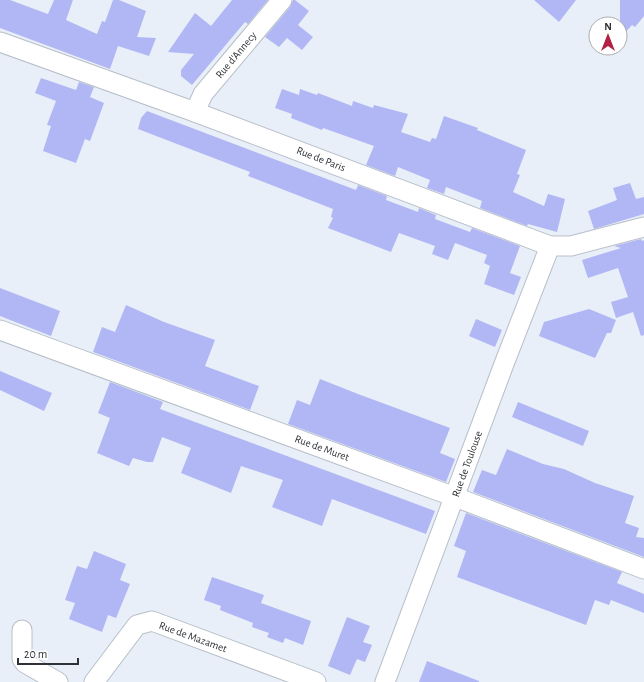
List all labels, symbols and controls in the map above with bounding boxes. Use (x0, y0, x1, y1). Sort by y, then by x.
north arrow (588, 16, 628, 56)
text: N (604, 21, 612, 32)
street label: Rue d'Annecy (214, 30, 259, 80)
street label: Rue de Paris (295, 145, 347, 173)
street label: Rue de Toulouse (450, 429, 484, 499)
street label: Rue de Muret (293, 433, 351, 463)
street label: Rue de Mazamet (158, 620, 229, 655)
scale bar (18, 640, 78, 666)
text: 20 m (24, 648, 47, 660)

